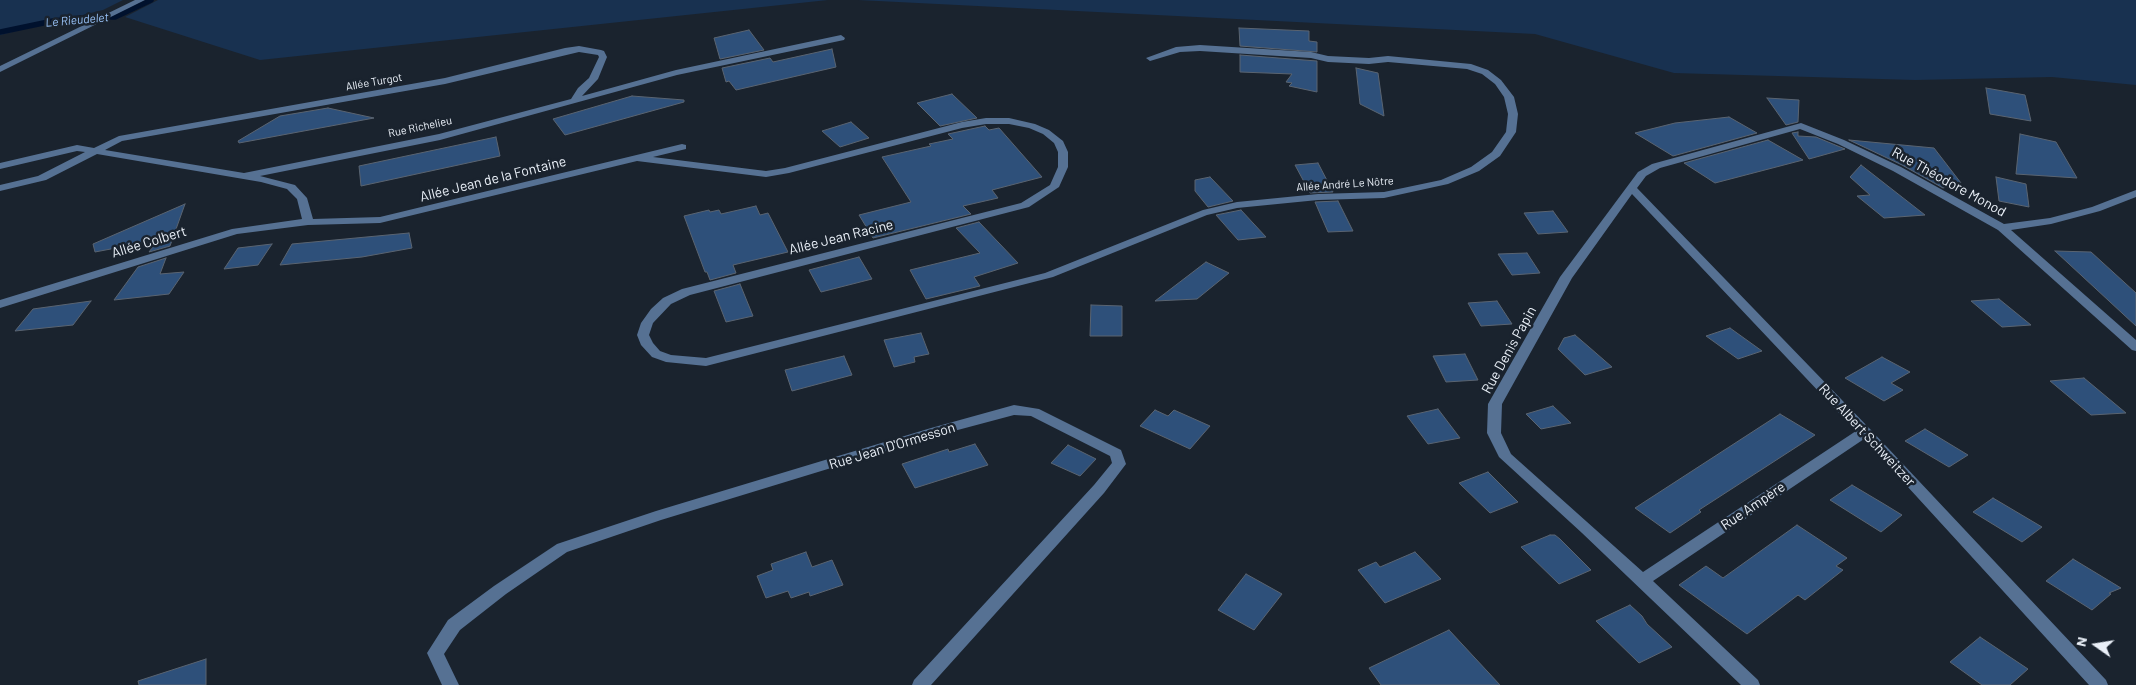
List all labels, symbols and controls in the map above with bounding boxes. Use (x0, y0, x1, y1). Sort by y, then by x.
water label: Le Rieudelet (45, 10, 109, 30)
street label: Allée Turgot (345, 71, 403, 93)
street label: Rue Richelieu (387, 114, 453, 140)
street label: Rue Théodore Monod (1889, 144, 2009, 220)
street label: Allée Jean de la Fontaine (418, 153, 568, 205)
street label: Allée André Le Nôtre (1296, 174, 1394, 194)
street label: Allée Jean Racine (787, 216, 895, 258)
street label: Allée Colbert (110, 223, 188, 261)
street label: Rue Denis Papin (1478, 303, 1540, 397)
street label: Rue Albert Schweitzer (1815, 380, 1919, 490)
street label: Rue Jean D'Ormesson (827, 419, 957, 473)
street label: Rue Ampère (1718, 478, 1788, 534)
north arrow (2071, 620, 2121, 670)
text: N (2072, 635, 2090, 648)

